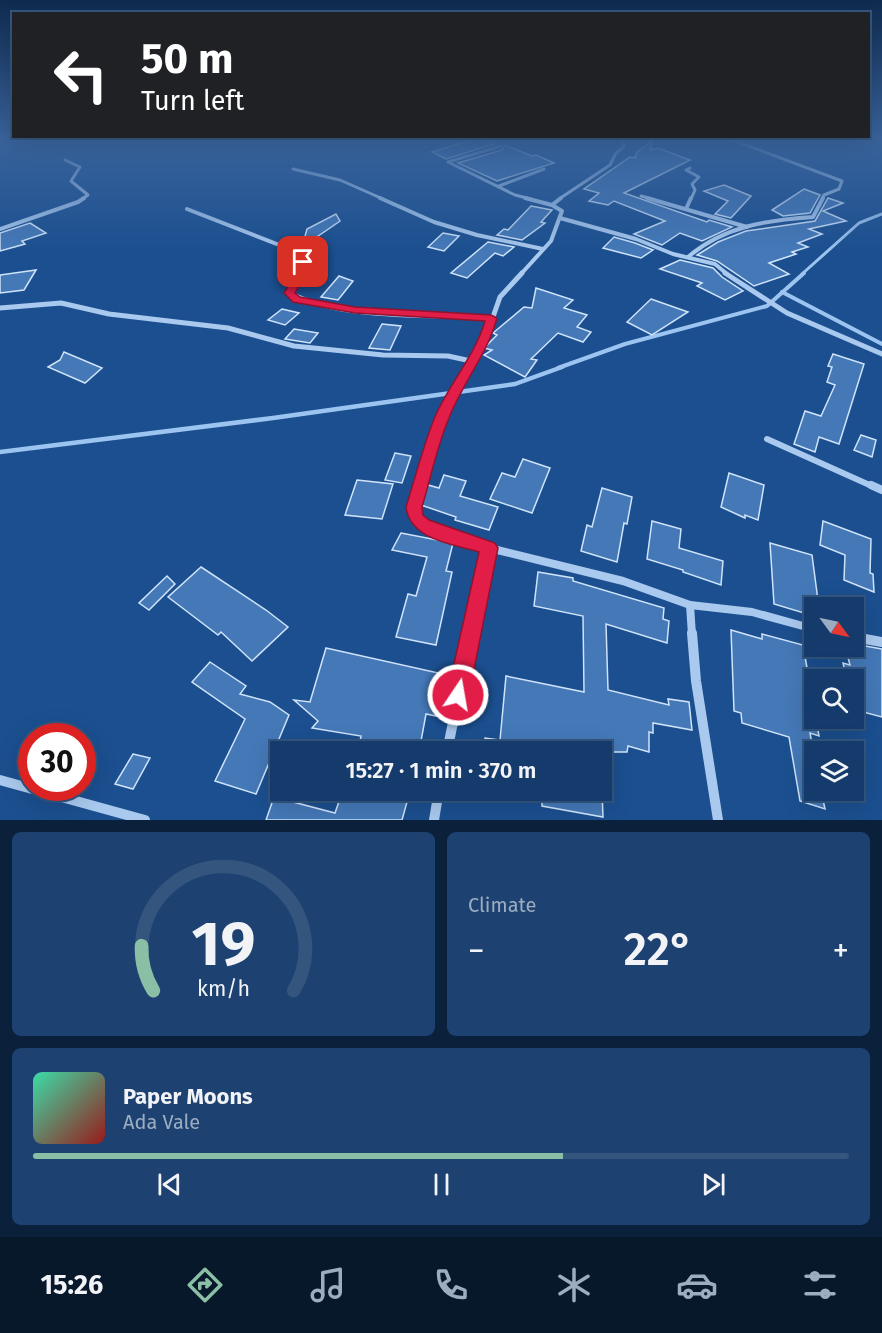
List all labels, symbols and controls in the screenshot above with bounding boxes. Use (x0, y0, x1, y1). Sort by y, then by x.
text: 50 m (141, 34, 234, 84)
icon: left (42, 36, 120, 114)
text: Turn left (141, 85, 244, 117)
pin (277, 236, 328, 287)
icon: arrive (286, 245, 319, 278)
north arrow (804, 597, 864, 657)
map controls (804, 597, 864, 801)
position arrow (426, 663, 490, 727)
button: search (804, 669, 864, 729)
speed limit sign: 30 (18, 723, 96, 801)
button: layers (804, 741, 864, 801)
text: 15:27 · 1 min · 370 m (345, 757, 537, 784)
text: Climate (468, 893, 536, 917)
text: 19 (192, 907, 255, 982)
text: 22° (624, 923, 693, 977)
text: − (468, 931, 485, 971)
text: + (833, 931, 849, 971)
text: km/h (197, 976, 250, 1002)
text: Paper Moons (123, 1083, 253, 1110)
text: Ada Vale (123, 1110, 200, 1134)
icon: previous (153, 1168, 186, 1201)
icon: pause (425, 1168, 458, 1201)
icon: next (697, 1168, 730, 1201)
icon: directions (184, 1264, 226, 1306)
icon: music (307, 1264, 349, 1306)
icon: phone (430, 1264, 472, 1306)
icon: climate (553, 1264, 595, 1306)
icon: car (676, 1264, 718, 1306)
icon: filters (799, 1264, 841, 1306)
text: 15:26 (41, 1269, 103, 1301)

